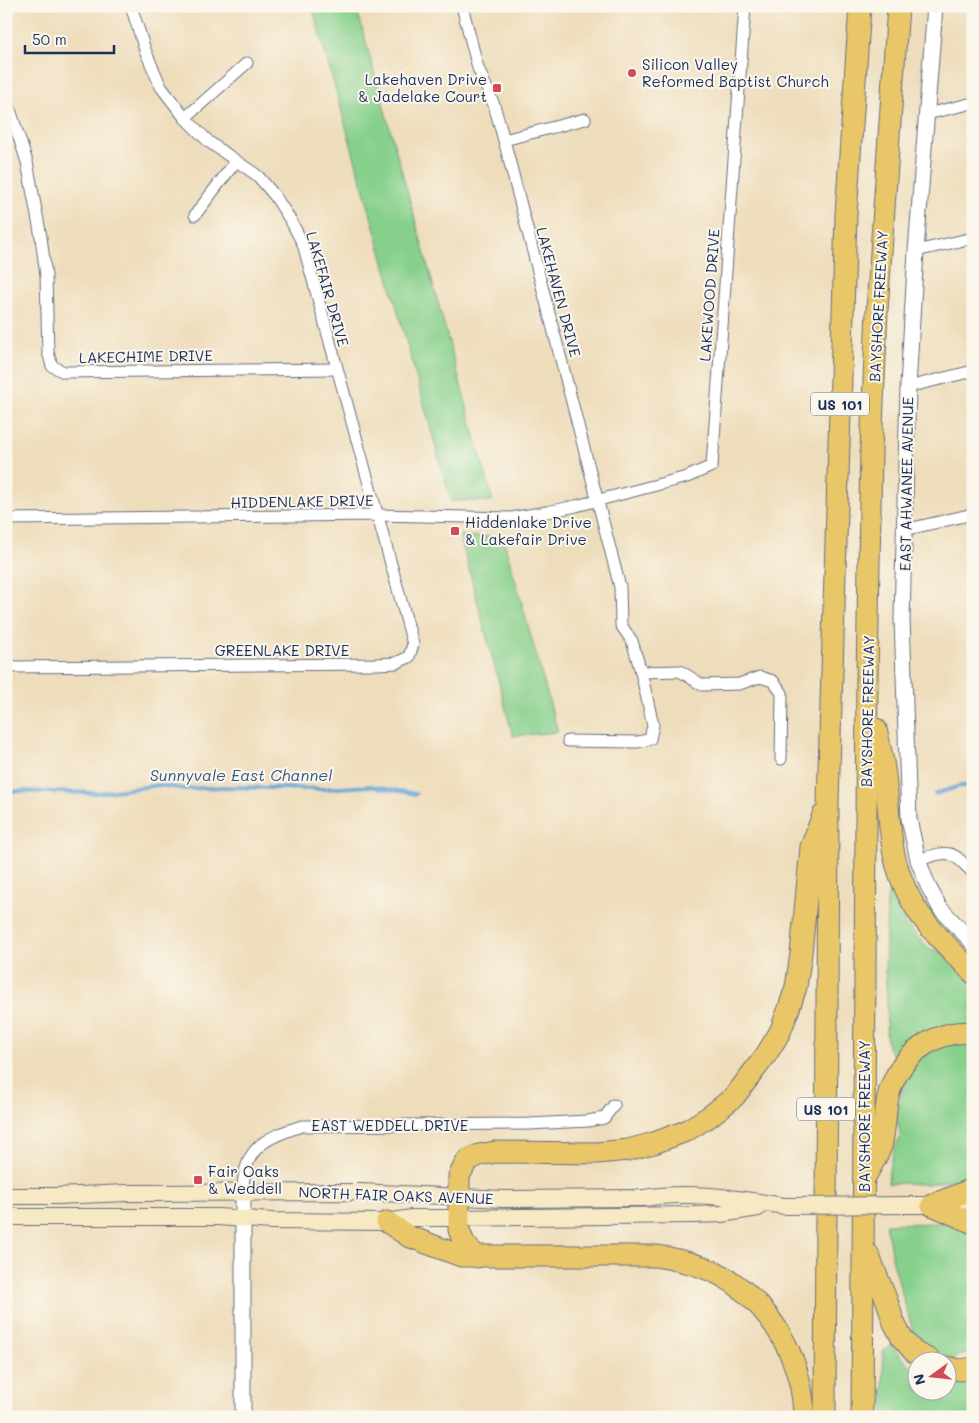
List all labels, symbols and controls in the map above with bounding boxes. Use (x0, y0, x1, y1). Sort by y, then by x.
scale bar (25, 22, 114, 54)
text: 50 m (32, 29, 67, 49)
place label: Silicon Valley Reformed Baptist Church (642, 54, 829, 91)
marker: Silicon Valley Reformed Baptist Church (626, 67, 638, 79)
place label: Lakehaven Drive & Jadelake Court (358, 69, 487, 106)
marker: Lakehaven Drive & Jadelake Court (491, 82, 503, 94)
street label: LAKEHAVEN DRIVE (532, 225, 586, 360)
street label: LAKEWOOD DRIVE (694, 228, 724, 362)
street label: LAKEFAIR DRIVE (302, 229, 354, 349)
street label: BAYSHORE FREEWAY (864, 230, 892, 382)
street label: LAKECHIME DRIVE (79, 345, 214, 367)
road number: US 101 (811, 392, 869, 416)
street label: EAST AHWANEE AVENUE (894, 396, 918, 571)
street label: HIDDENLAKE DRIVE (230, 490, 374, 512)
place label: Hiddenlake Drive & Lakefair Drive (465, 512, 592, 549)
marker: Hiddenlake Drive & Lakefair Drive (449, 525, 461, 537)
street label: BAYSHORE FREEWAY (856, 635, 878, 787)
street label: GREENLAKE DRIVE (215, 640, 350, 660)
water label: Sunnyvale East Channel (150, 764, 332, 785)
street label: BAYSHORE FREEWAY (854, 1040, 874, 1192)
road number: US 101 (797, 1098, 855, 1120)
street label: EAST WEDDELL DRIVE (312, 1115, 469, 1135)
place label: Fair Oaks & Weddell (208, 1161, 282, 1198)
marker: Fair Oaks & Weddell (192, 1174, 204, 1186)
street label: NORTH FAIR OAKS AVENUE (298, 1182, 494, 1208)
north arrow (906, 1350, 956, 1400)
text: N (908, 1372, 930, 1387)

